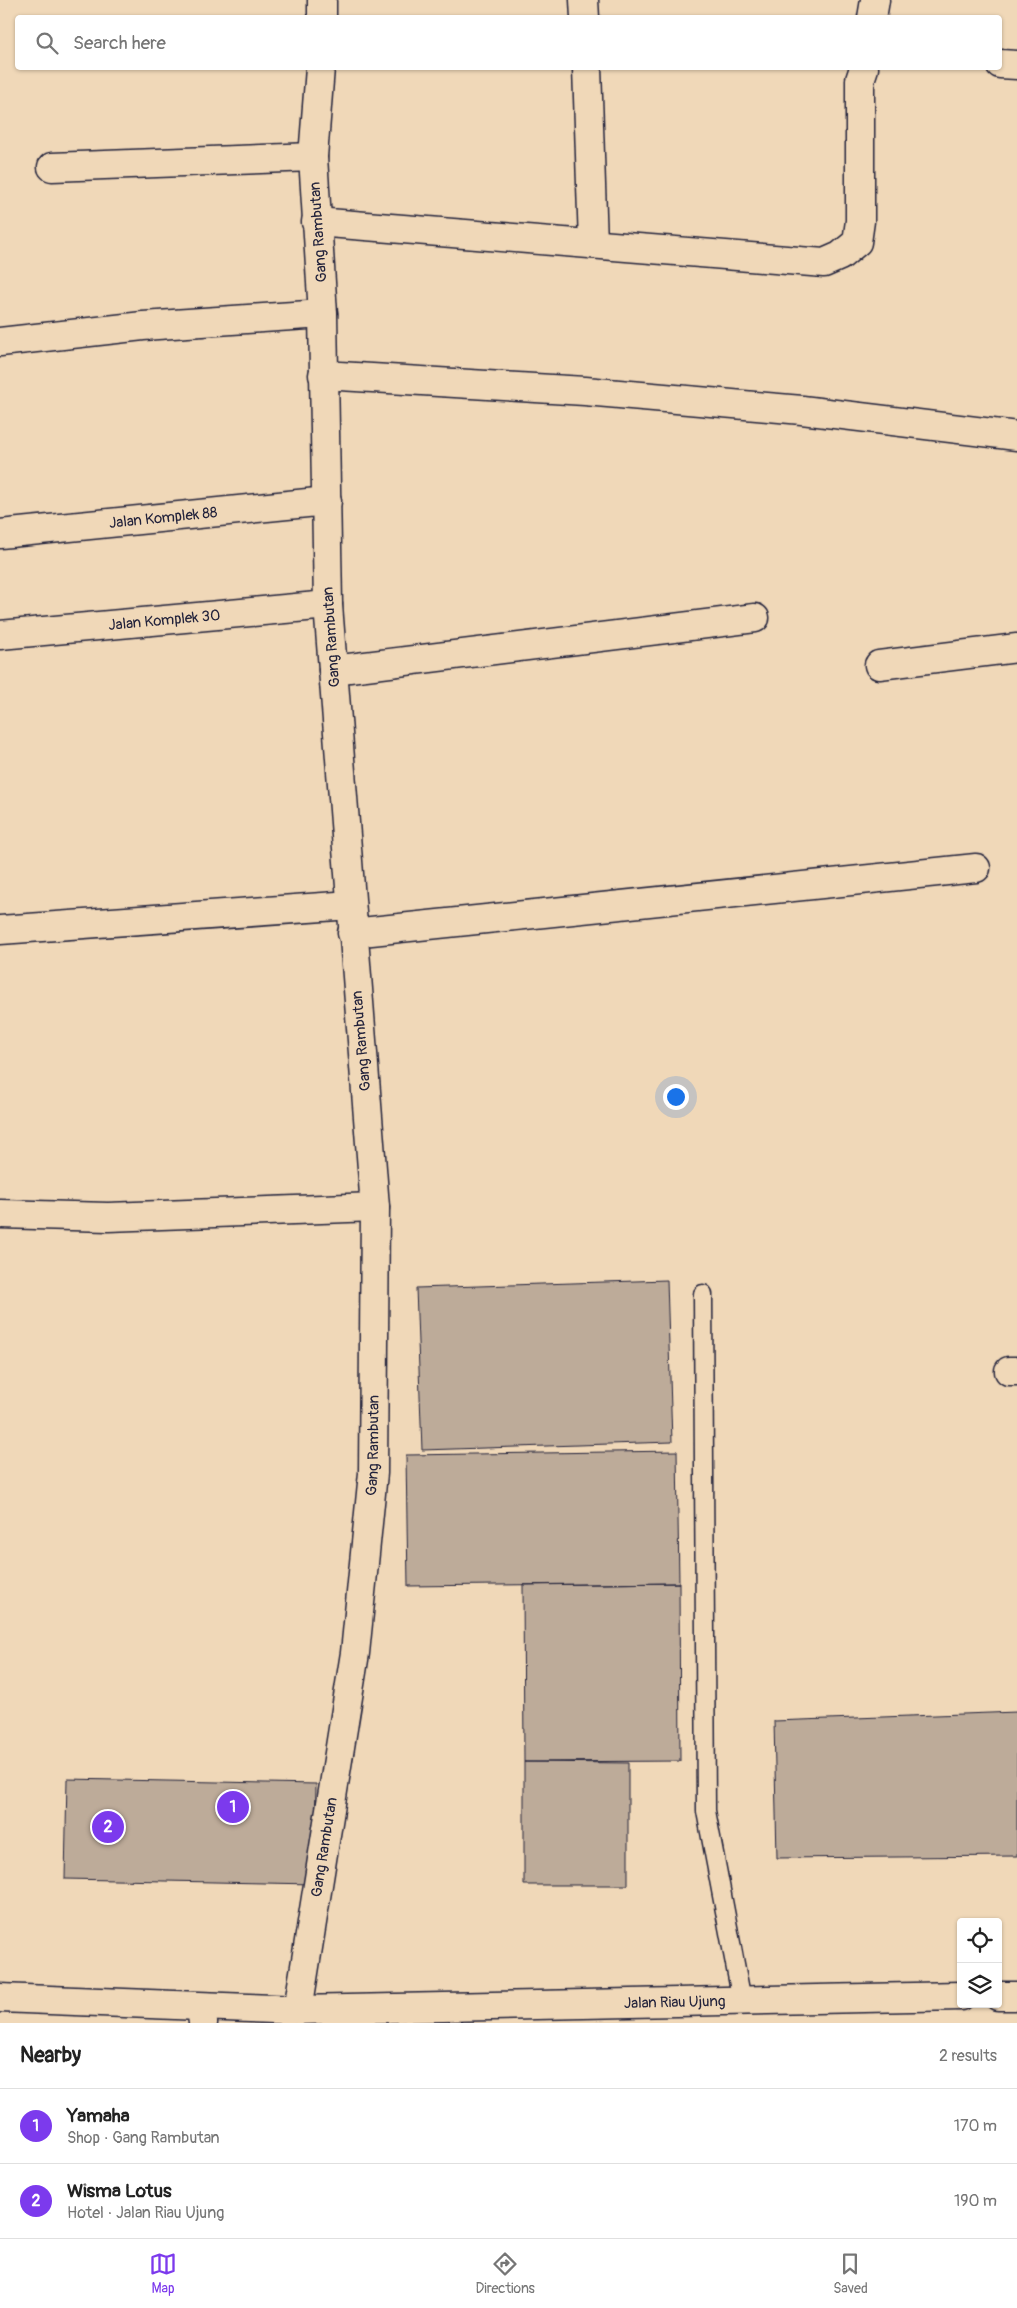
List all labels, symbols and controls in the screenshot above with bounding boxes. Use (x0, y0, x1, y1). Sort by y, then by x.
search box (15, 15, 1002, 70)
icon: search (33, 29, 61, 57)
text: Search here (73, 31, 166, 55)
street label: Gang Rambutan (306, 181, 331, 283)
street label: Jalan Komplek 88 (108, 503, 219, 533)
street label: Gang Rambutan (319, 586, 344, 688)
street label: Jalan Komplek 30 (108, 606, 221, 635)
street label: Gang Rambutan (348, 990, 375, 1092)
your location (663, 1084, 689, 1110)
street label: Gang Rambutan (362, 1395, 384, 1497)
pin: 1 (217, 1788, 249, 1826)
street label: Gang Rambutan (307, 1796, 342, 1898)
pin: 2 (92, 1808, 124, 1846)
map controls (957, 1918, 1002, 2008)
button: locate (957, 1918, 1002, 1963)
button: layers (957, 1963, 1002, 2008)
street label: Jalan Riau Ujung (624, 1992, 726, 2013)
text: Nearby (20, 2042, 81, 2069)
text: 2 results (939, 2046, 997, 2066)
text: Yamaha (67, 2104, 130, 2128)
text: 1 (33, 2116, 39, 2136)
text: 170 m (954, 2116, 997, 2136)
text: Shop · Gang Rambutan (67, 2128, 220, 2148)
text: Wisma Lotus (67, 2179, 172, 2203)
text: 2 (32, 2191, 40, 2211)
text: 190 m (954, 2191, 997, 2211)
text: Hotel · Jalan Riau Ujung (67, 2203, 224, 2223)
tab: Map (149, 2250, 177, 2297)
tab: Directions (475, 2250, 535, 2297)
tab: Saved (833, 2250, 868, 2297)

